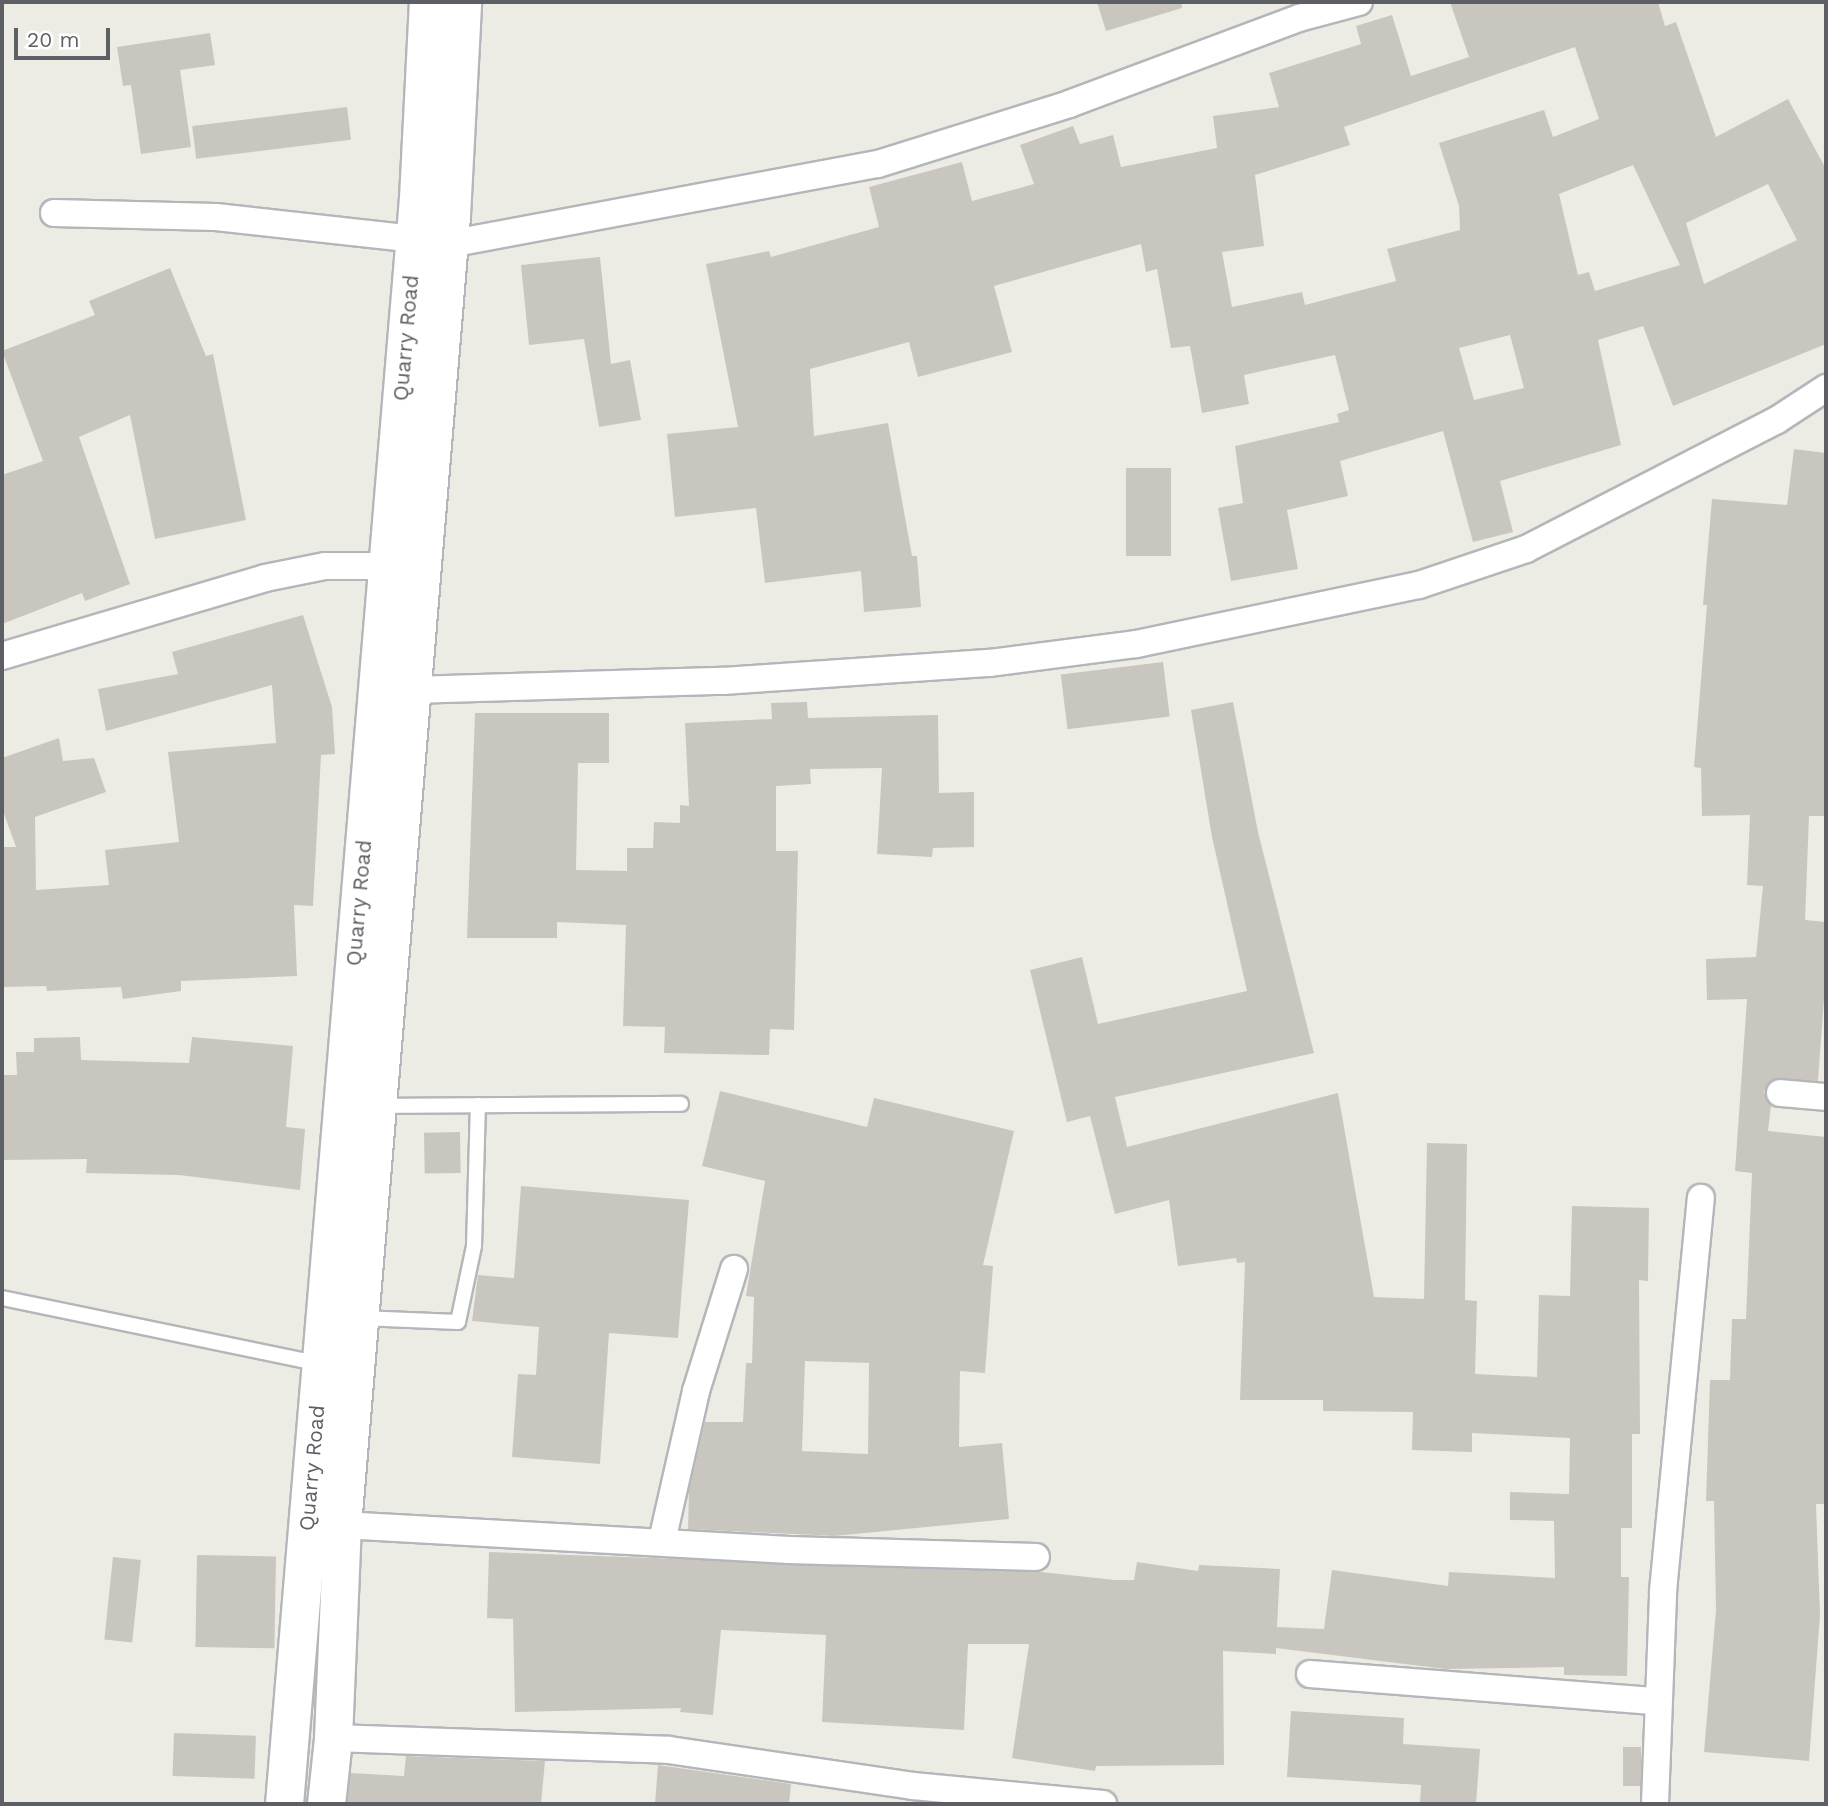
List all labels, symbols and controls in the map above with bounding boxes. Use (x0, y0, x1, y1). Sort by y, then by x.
scale bar (18, 14, 114, 58)
text: 20 m (27, 27, 79, 52)
street label: Quarry Road (388, 274, 424, 402)
street label: Quarry Road (341, 839, 377, 967)
street label: Quarry Road (294, 1404, 330, 1532)

